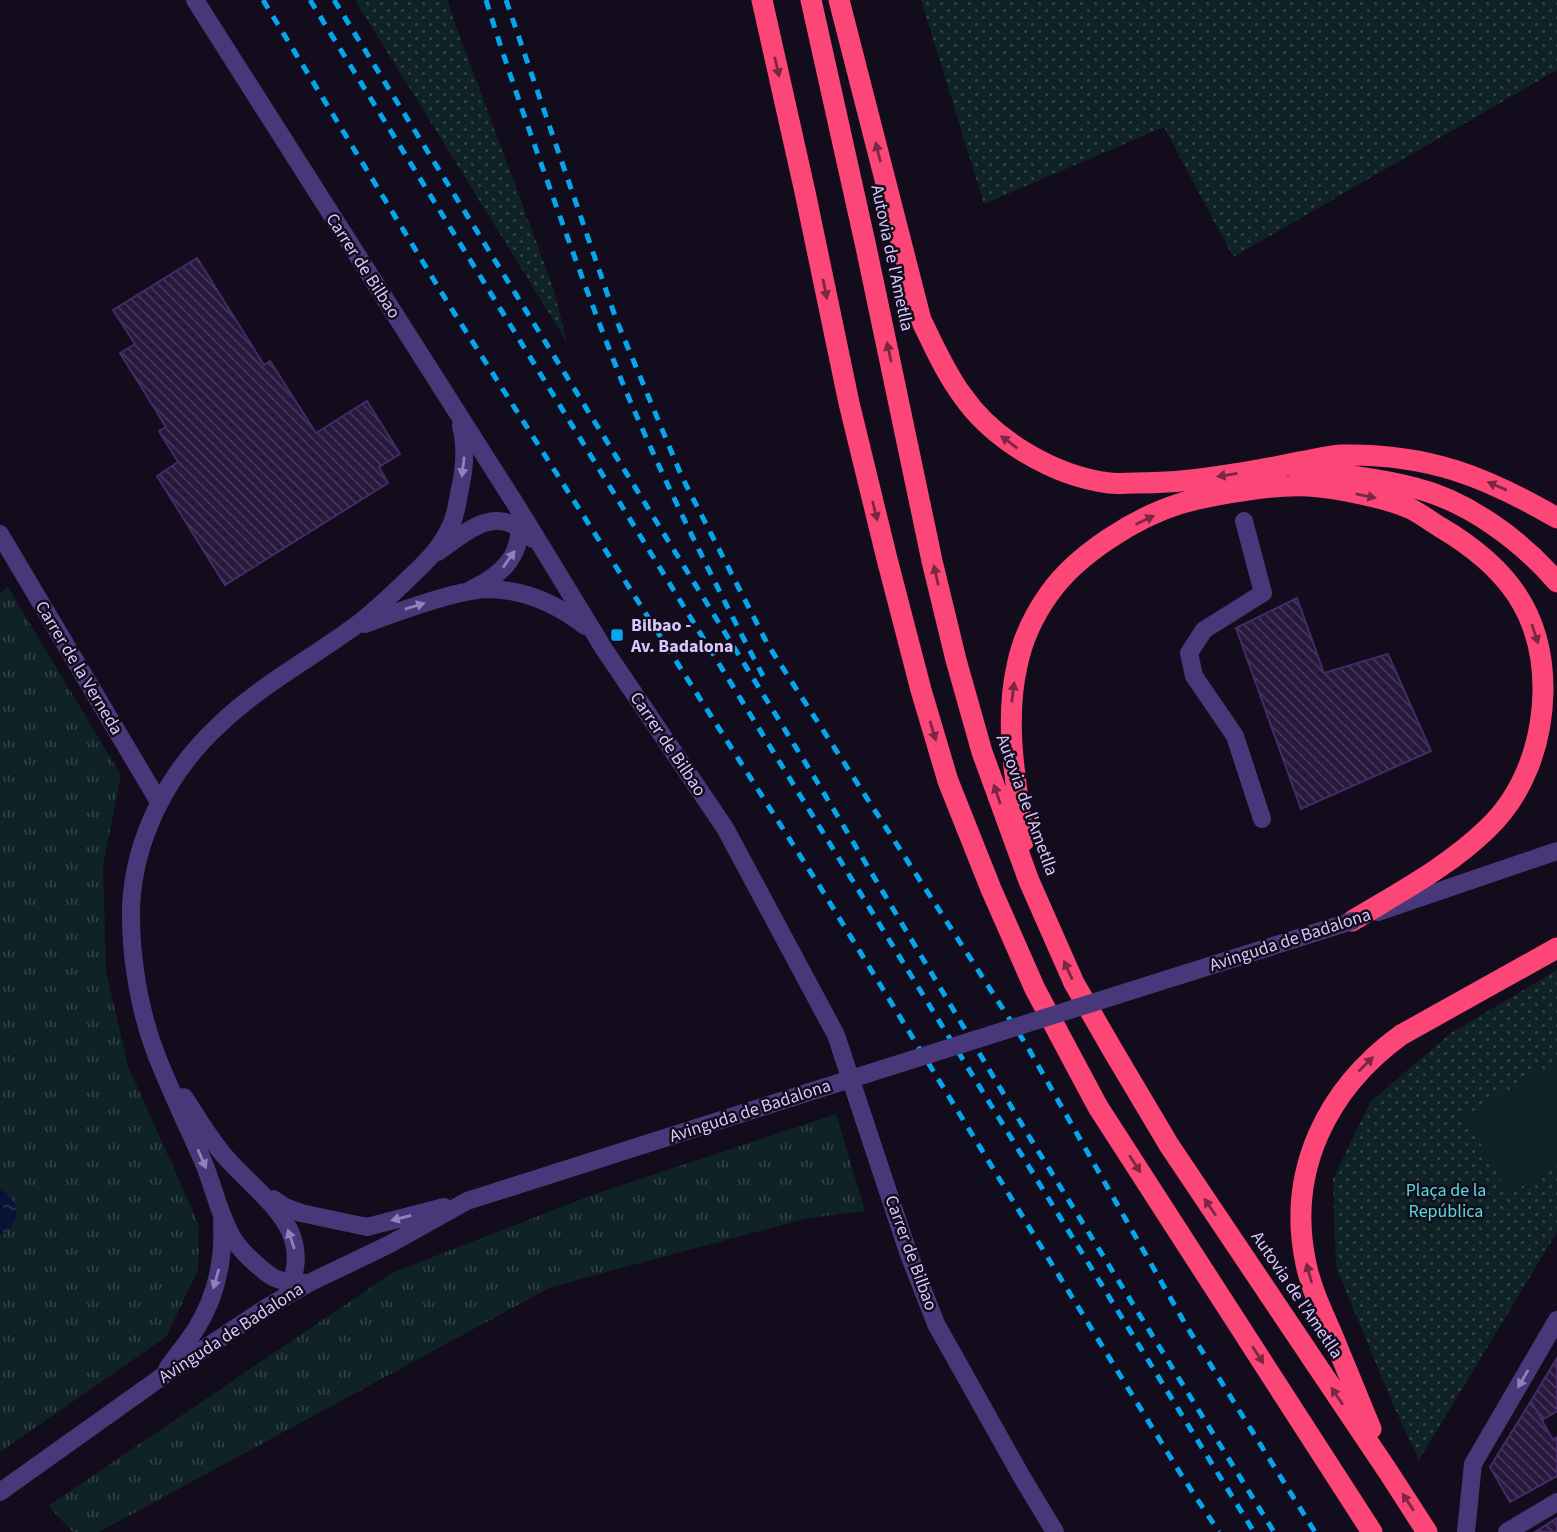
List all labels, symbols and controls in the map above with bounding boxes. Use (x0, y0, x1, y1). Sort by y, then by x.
one-way arrow (772, 56, 783, 78)
one-way arrow (872, 141, 883, 163)
street label: Autovia de l'Ametlla (864, 183, 920, 333)
street label: Carrer de Bilbao (320, 208, 406, 324)
one-way arrow (820, 278, 831, 300)
one-way arrow (883, 341, 894, 363)
one-way arrow (1000, 435, 1018, 449)
one-way arrow (458, 457, 469, 479)
one-way arrow (1216, 470, 1238, 481)
one-way arrow (1487, 480, 1507, 492)
one-way arrow (1355, 491, 1377, 502)
one-way arrow (870, 500, 881, 522)
one-way arrow (1135, 514, 1155, 525)
one-way arrow (502, 550, 516, 569)
one-way arrow (930, 564, 941, 586)
street label: Carrer de la Verneda (29, 596, 129, 740)
one-way arrow (405, 600, 426, 610)
place label: Bilbao - Av. Badalona (630, 613, 733, 659)
one-way arrow (1530, 623, 1541, 644)
marker: Bilbao - Av. Badalona (609, 627, 625, 643)
one-way arrow (1008, 680, 1019, 702)
street label: Carrer de Bilbao (624, 687, 712, 801)
one-way arrow (929, 720, 939, 741)
street label: Autovia de l'Ametlla (990, 731, 1064, 879)
one-way arrow (991, 783, 1002, 804)
street label: Avinguda de Badalona (1206, 902, 1374, 978)
one-way arrow (1063, 959, 1074, 980)
one-way arrow (1358, 1056, 1374, 1073)
street label: Avinguda de Badalona (666, 1073, 834, 1149)
one-way arrow (196, 1149, 208, 1169)
one-way arrow (1129, 1154, 1142, 1174)
park label: Plaça de la República (1406, 1178, 1486, 1224)
street label: Carrer de Bilbao (879, 1192, 943, 1314)
one-way arrow (1204, 1197, 1217, 1217)
one-way arrow (390, 1213, 412, 1224)
street label: Autovia de l'Ametlla (1245, 1226, 1349, 1364)
one-way arrow (285, 1228, 296, 1249)
one-way arrow (1303, 1262, 1314, 1284)
one-way arrow (211, 1269, 221, 1290)
street label: Avinguda de Badalona (154, 1277, 308, 1389)
one-way arrow (1252, 1346, 1265, 1365)
one-way arrow (1516, 1369, 1529, 1388)
one-way arrow (1330, 1387, 1344, 1405)
one-way arrow (1401, 1493, 1414, 1512)

